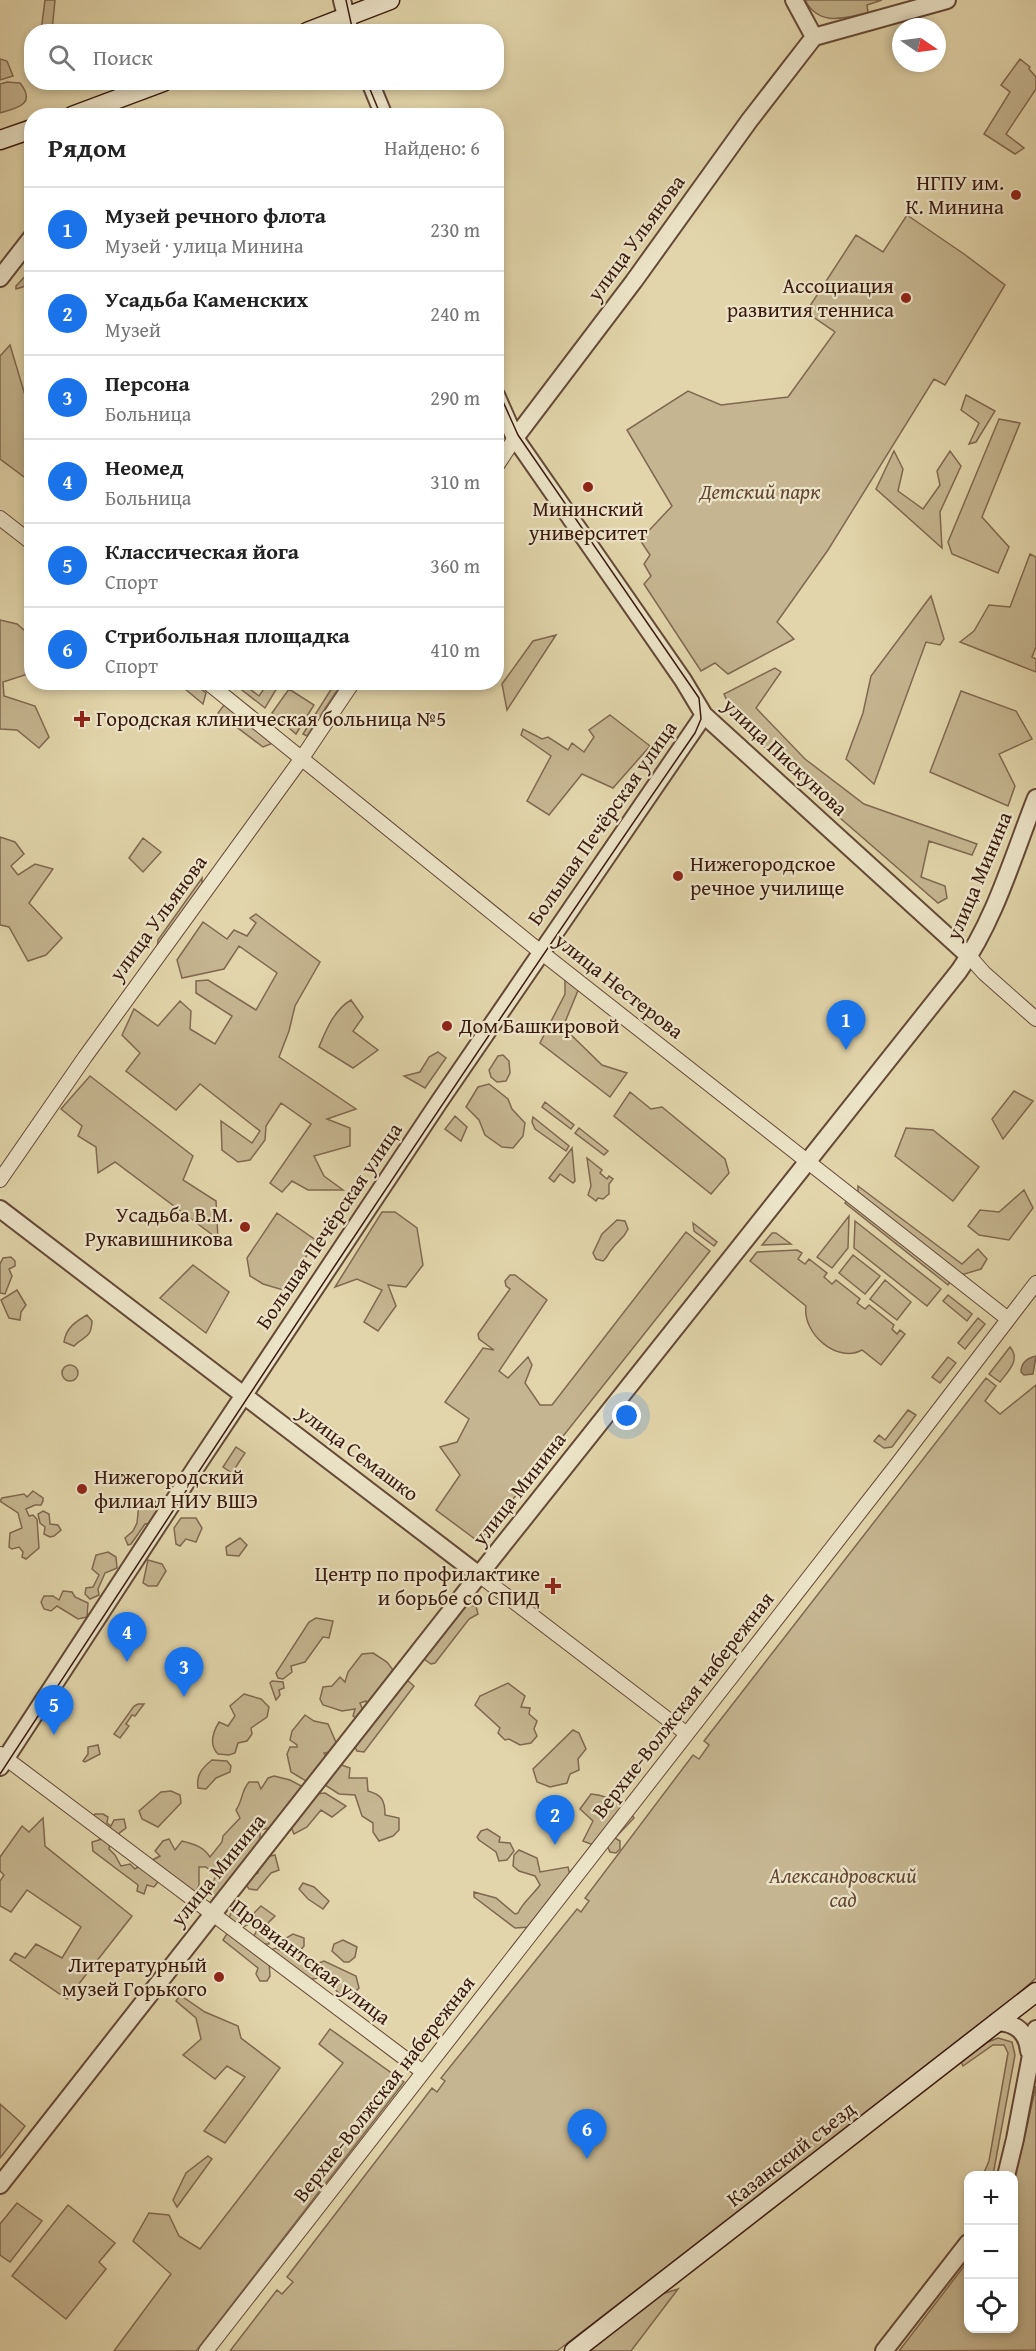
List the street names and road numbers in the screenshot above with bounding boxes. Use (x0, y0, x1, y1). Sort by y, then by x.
street label: улица Ульянова (579, 168, 692, 308)
street label: улица Пискунова (715, 690, 855, 823)
street label: Большая Печёрская улица (519, 714, 684, 931)
street label: улица Минина (937, 807, 1020, 946)
street label: улица Ульянова (101, 848, 214, 988)
street label: улица Нестерова (547, 925, 691, 1046)
street label: Большая Печёрская улица (248, 1116, 409, 1335)
street label: улица Семашко (290, 1396, 426, 1509)
street label: улица Минина (464, 1425, 573, 1553)
street label: Верхне-Волжская набережная (584, 1584, 781, 1825)
street label: улица Минина (162, 1807, 273, 1934)
street label: Провиантская улица (225, 1891, 398, 2032)
street label: Верхне-Волжская набережная (285, 1968, 482, 2209)
street label: Казанский съезд (720, 2093, 862, 2214)

